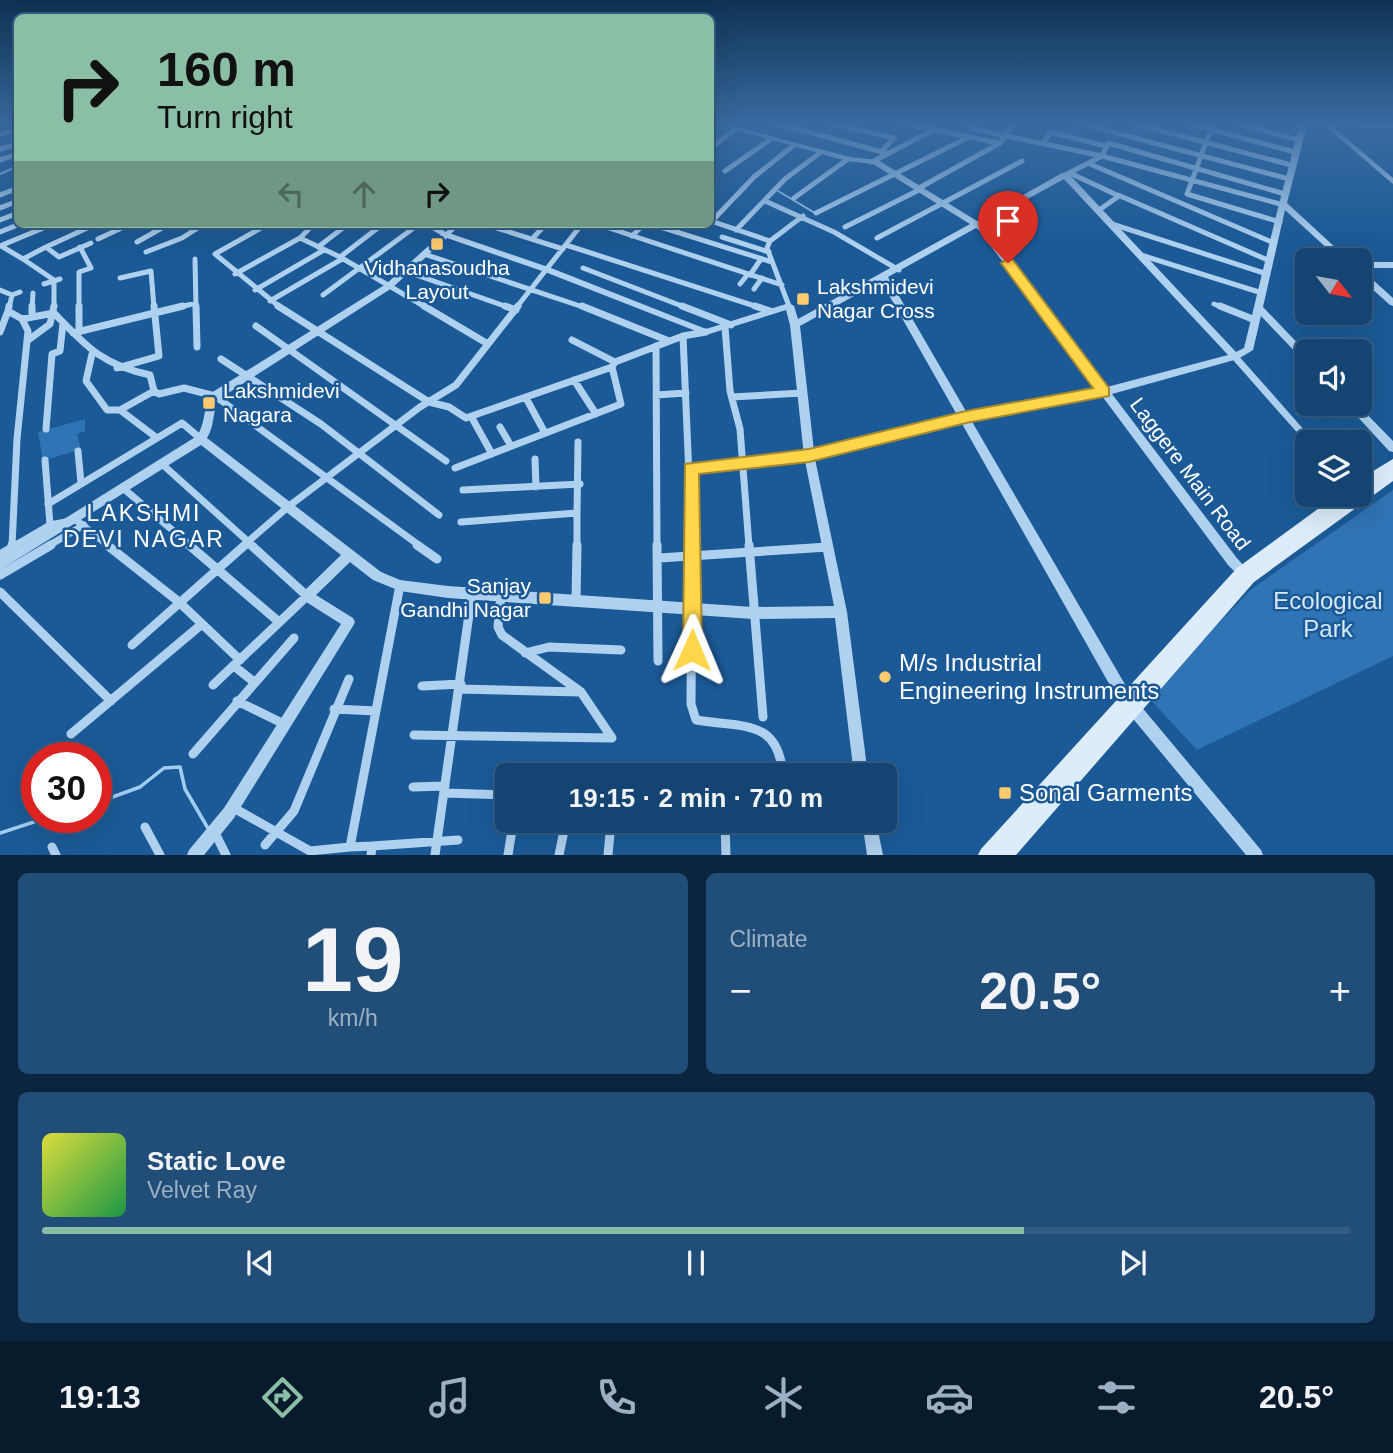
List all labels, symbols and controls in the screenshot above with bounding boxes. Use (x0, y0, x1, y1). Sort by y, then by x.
icon: right (42, 42, 133, 133)
text: 160 m (157, 42, 296, 96)
text: Turn right (157, 99, 293, 135)
icon: left (272, 175, 310, 213)
icon: ahead (345, 175, 383, 213)
icon: right (418, 175, 456, 213)
pin (978, 191, 1038, 263)
icon: arrive (989, 202, 1027, 240)
marker: Vidhanasoudha Layout (429, 236, 445, 252)
north arrow (1295, 248, 1372, 326)
map controls (1295, 248, 1372, 507)
place label: Vidhanasoudha Layout (364, 256, 510, 303)
place label: Lakshmidevi Nagar Cross (817, 275, 935, 322)
marker: Lakshmidevi Nagar Cross (795, 291, 811, 307)
button: sound (1295, 339, 1372, 416)
place label: Lakshmidevi Nagara (223, 379, 340, 426)
street label: Laggere Main Road (1126, 393, 1255, 554)
marker: Lakshmidevi Nagara (201, 395, 217, 411)
button: layers (1295, 430, 1372, 507)
district label: LAKSHMI DEVI NAGAR (63, 500, 225, 552)
place label: Sanjay Gandhi Nagar (400, 574, 531, 621)
park label: Ecological Park (1273, 587, 1383, 642)
marker: Sanjay Gandhi Nagar (537, 590, 553, 606)
position arrow (655, 613, 729, 687)
place label: M/s Industrial Engineering Instruments (899, 649, 1159, 704)
marker: M/s Industrial Engineering Instruments (877, 669, 893, 685)
speed limit sign: 30 (21, 742, 112, 833)
place label: Sonal Garments (1019, 779, 1192, 806)
text: 19:15 · 2 min · 710 m (569, 783, 823, 813)
marker: Sonal Garments (997, 785, 1013, 801)
text: 19 (302, 909, 403, 1010)
text: Climate (730, 926, 807, 952)
text: 20.5° (979, 962, 1101, 1020)
text: − (730, 970, 752, 1012)
text: + (1329, 970, 1351, 1012)
text: km/h (328, 1005, 378, 1031)
text: Static Love (147, 1146, 286, 1176)
text: Velvet Ray (147, 1177, 257, 1203)
icon: previous (241, 1244, 279, 1282)
icon: pause (677, 1244, 715, 1282)
icon: next (1114, 1244, 1152, 1282)
icon: directions (258, 1373, 307, 1422)
icon: music (425, 1373, 474, 1422)
icon: phone (592, 1373, 641, 1422)
icon: climate (759, 1373, 808, 1422)
icon: car (925, 1373, 974, 1422)
icon: filters (1092, 1373, 1141, 1422)
text: 19:13 (59, 1379, 141, 1415)
text: 20.5° (1259, 1379, 1334, 1415)

